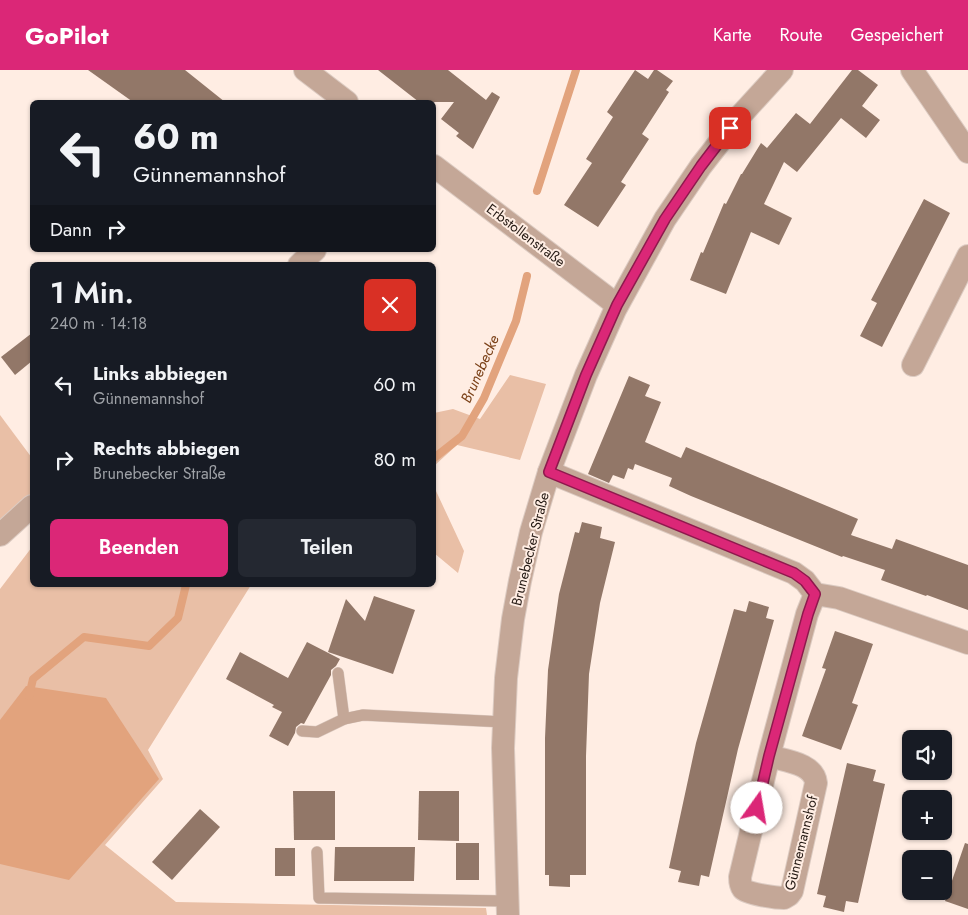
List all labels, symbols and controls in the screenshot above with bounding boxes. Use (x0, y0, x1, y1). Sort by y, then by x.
text: GoPilot (25, 18, 109, 53)
text: Karte (713, 22, 752, 48)
text: Route (780, 22, 822, 48)
text: Gespeichert (850, 22, 943, 48)
pin (709, 107, 751, 149)
text: 60 m (133, 112, 219, 162)
icon: arrive (716, 114, 744, 142)
icon: left (50, 120, 115, 185)
text: Günnemannshof (133, 158, 286, 190)
street label: Erbstollenstraße (483, 199, 569, 271)
icon: right (102, 215, 130, 243)
text: Dann (50, 216, 92, 243)
text: 1 Min. (50, 271, 134, 314)
button: close (364, 279, 416, 331)
text: 240 m · 14:18 (50, 312, 147, 335)
water label: Brunebecke (455, 331, 505, 407)
text: Links abbiegen (93, 360, 228, 387)
icon: left (50, 371, 78, 399)
text: 60 m (373, 371, 416, 398)
text: Günnemannshof (93, 387, 204, 410)
text: Rechts abbiegen (93, 435, 240, 462)
icon: right (50, 446, 78, 474)
text: 80 m (374, 446, 416, 473)
text: Brunebecker Straße (93, 462, 226, 485)
street label: Brunebecker Straße (506, 490, 554, 608)
button: Beenden (50, 519, 228, 577)
button: Teilen (238, 519, 416, 577)
map controls (902, 730, 952, 900)
button: sound (902, 730, 952, 780)
position arrow (730, 781, 782, 833)
button: + (902, 790, 952, 840)
street label: Günnemannshof (780, 793, 823, 893)
button: − (902, 850, 952, 900)

